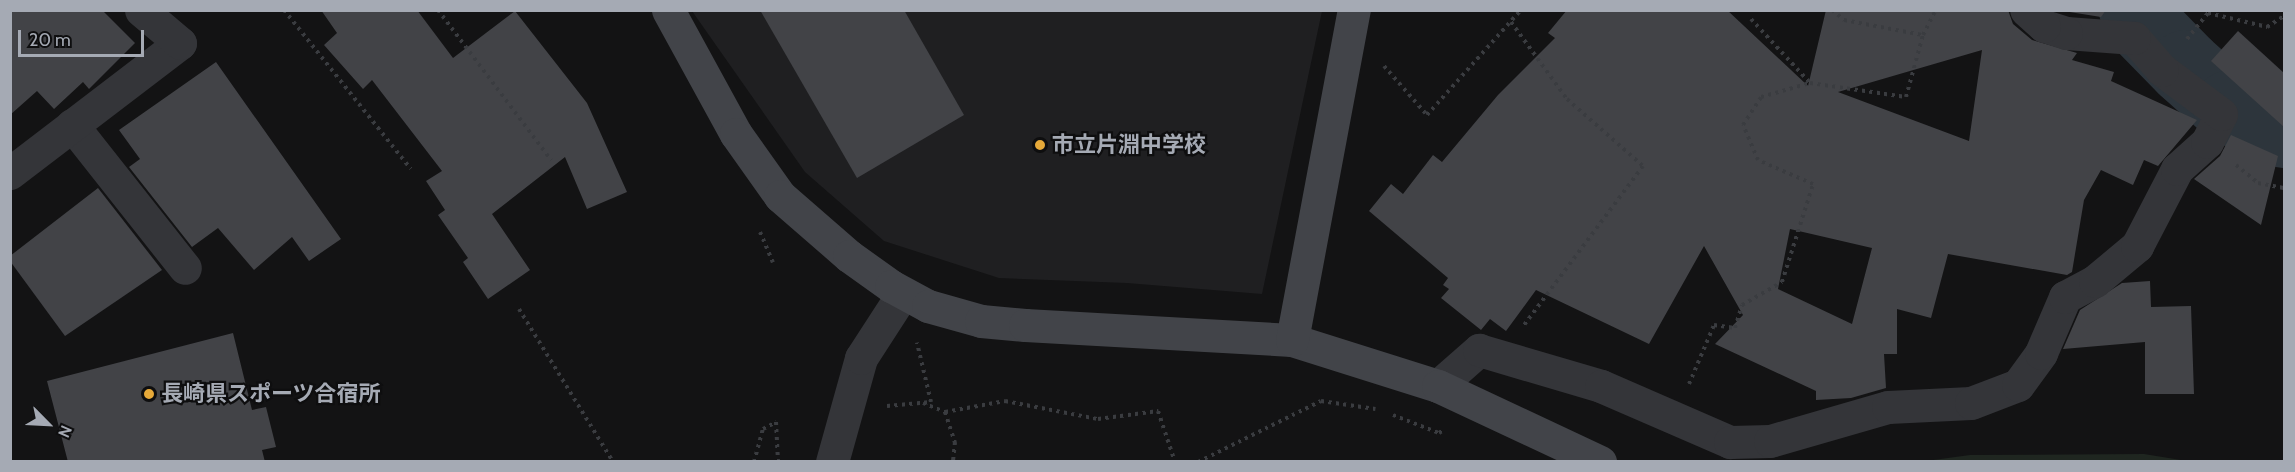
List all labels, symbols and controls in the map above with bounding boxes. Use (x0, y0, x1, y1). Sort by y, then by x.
scale bar (21, 18, 147, 56)
text: 20 m (29, 29, 71, 51)
place label: 市立片淵中学校 (1052, 132, 1206, 158)
marker: 市立片淵中学校 (1033, 138, 1047, 152)
place label: 長崎県スポーツ合宿所 (161, 381, 381, 407)
marker: 長崎県スポーツ合宿所 (142, 387, 156, 401)
north arrow (18, 394, 78, 454)
text: N (54, 422, 76, 441)

